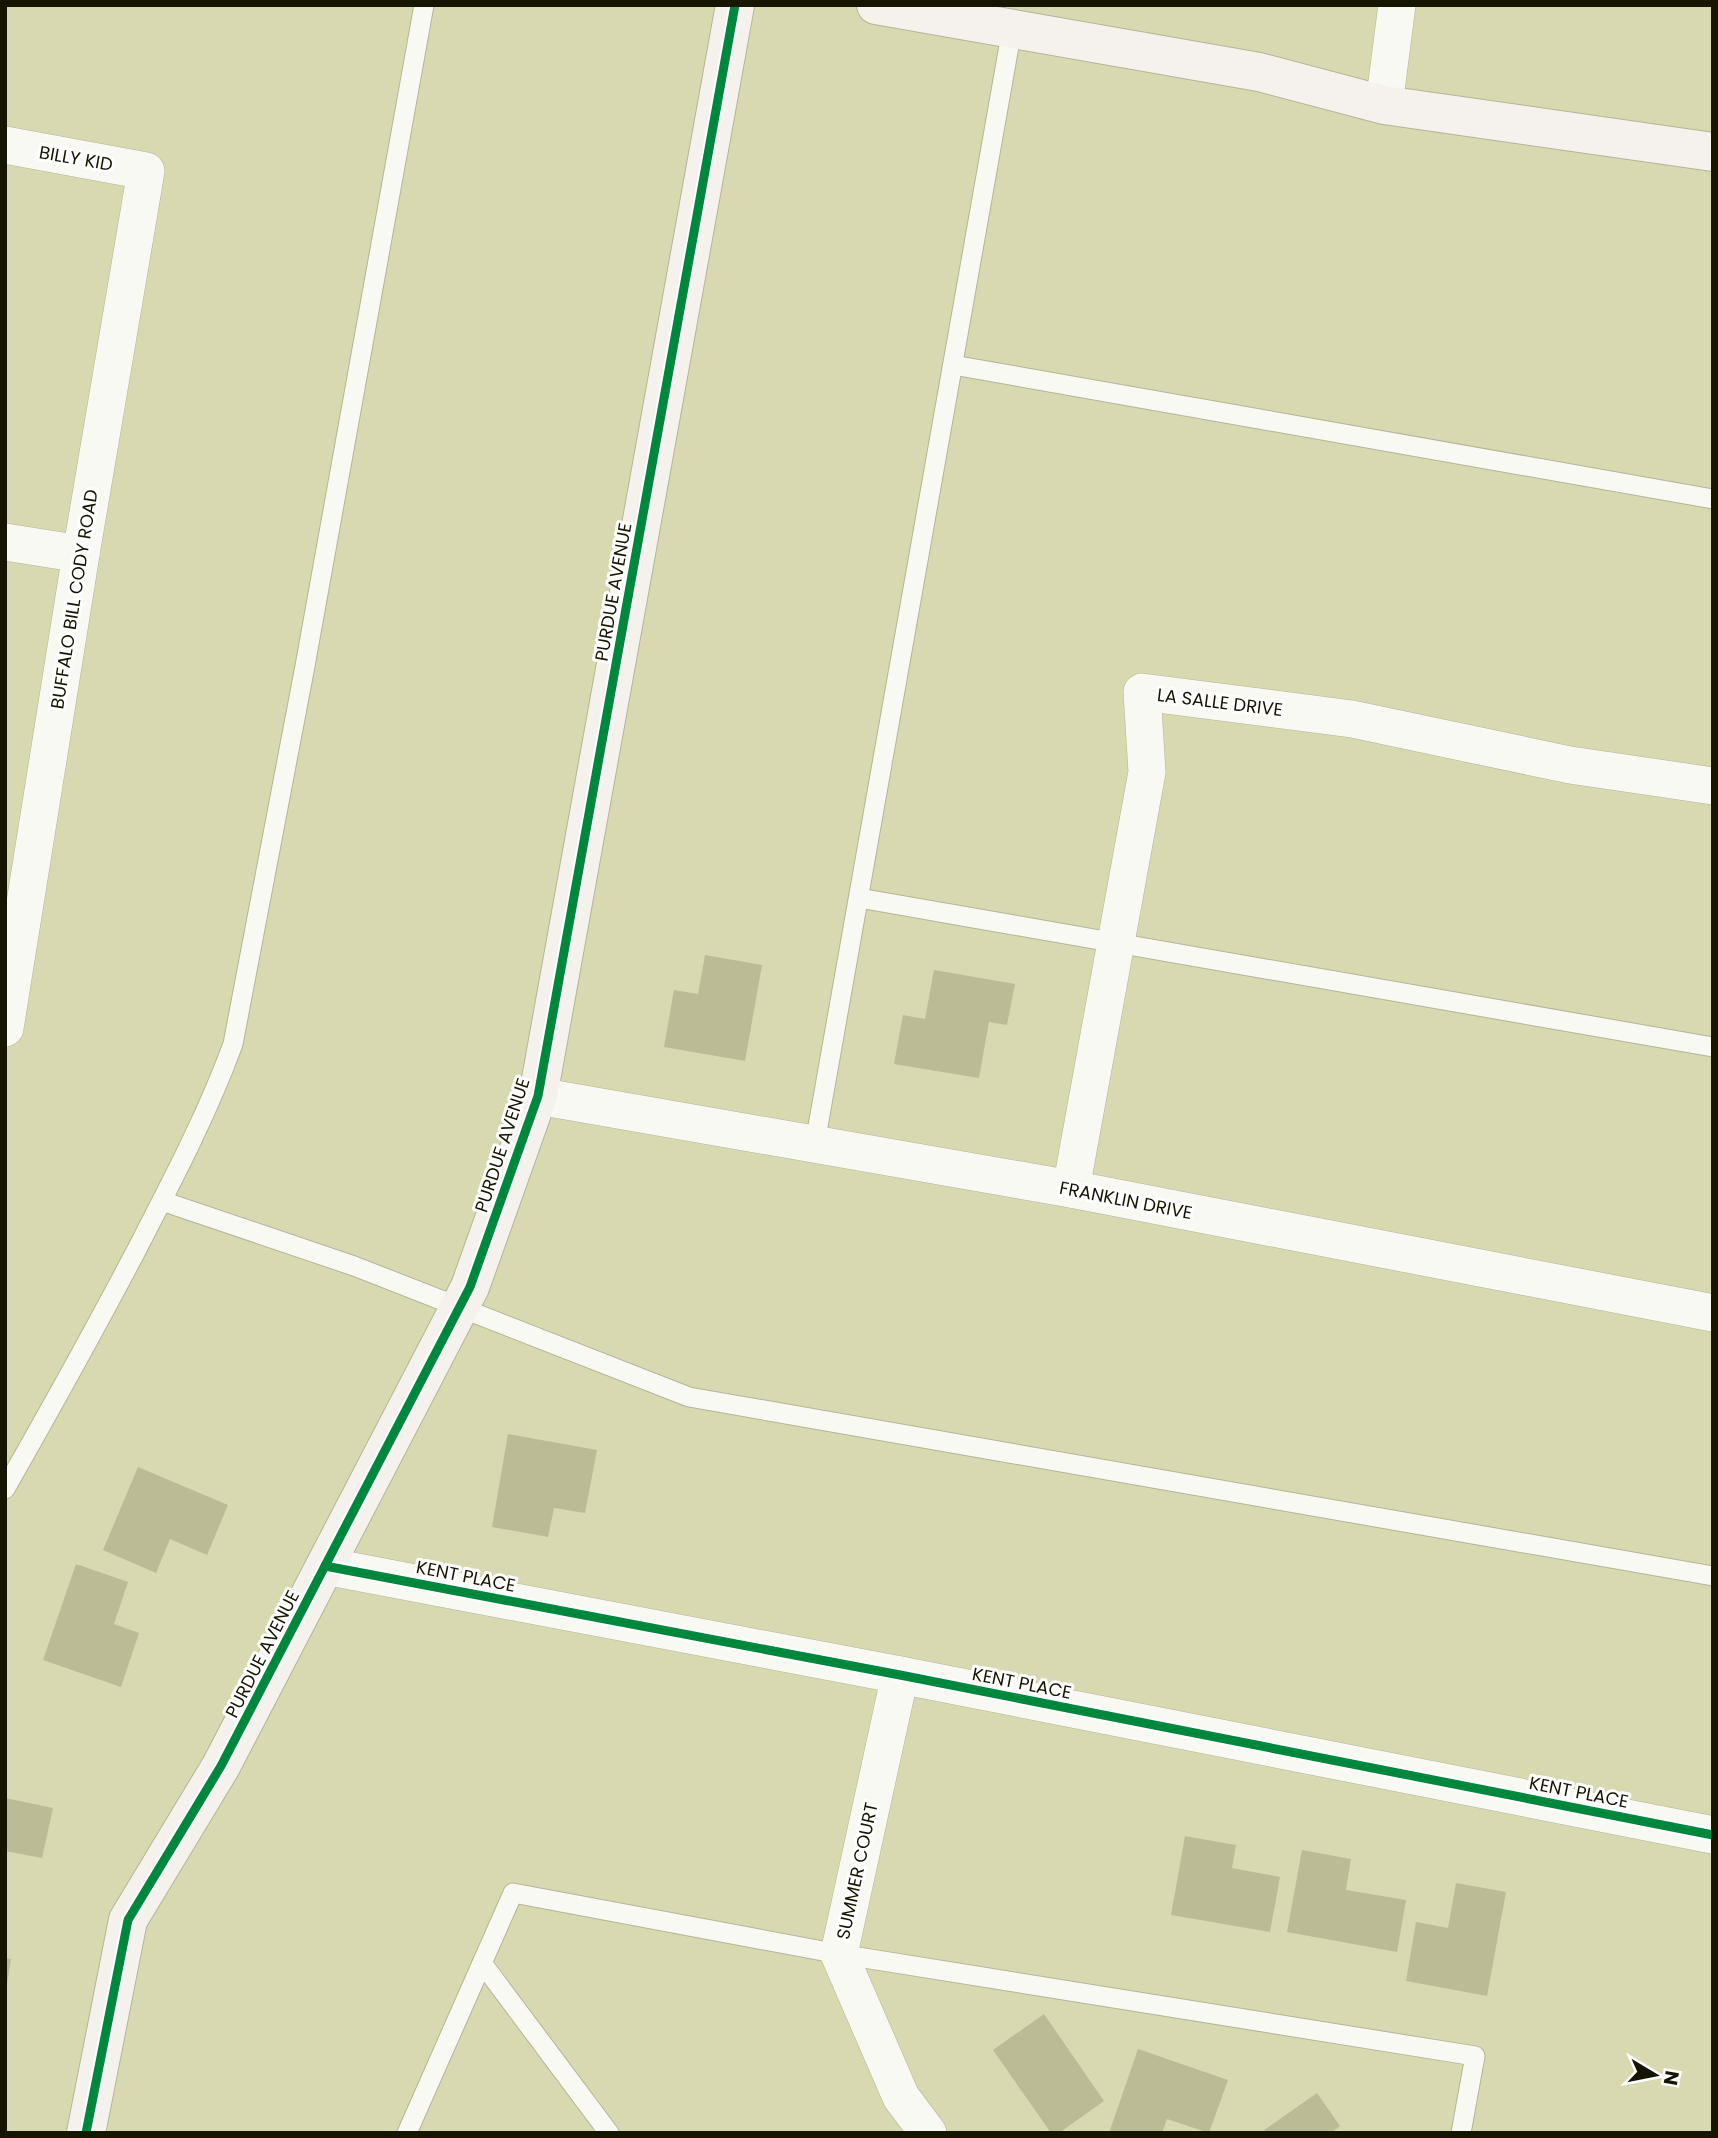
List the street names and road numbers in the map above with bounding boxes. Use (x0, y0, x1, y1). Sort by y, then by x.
street label: BILLY KID (37, 139, 115, 177)
street label: BUFFALO BILL CODY ROAD (44, 487, 104, 711)
street label: PURDUE AVENUE (589, 521, 637, 663)
street label: LA SALLE DRIVE (1156, 682, 1284, 722)
street label: PURDUE AVENUE (468, 1075, 536, 1215)
street label: FRANKLIN DRIVE (1057, 1175, 1195, 1225)
street label: KENT PLACE (414, 1554, 518, 1598)
street label: PURDUE AVENUE (219, 1586, 305, 1722)
street label: KENT PLACE (970, 1661, 1074, 1705)
street label: KENT PLACE (1527, 1770, 1631, 1814)
street label: SUMMER COURT (830, 1800, 884, 1942)

